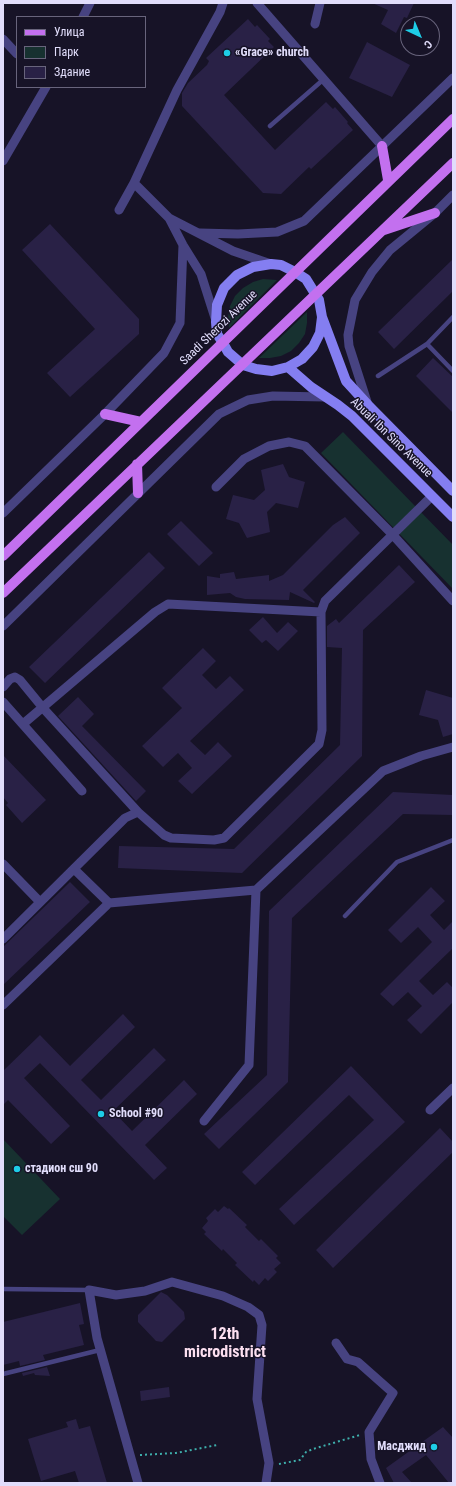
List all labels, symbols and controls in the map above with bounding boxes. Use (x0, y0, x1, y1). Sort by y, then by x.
legend (16, 16, 146, 88)
north arrow (400, 16, 440, 56)
text: Улица (54, 25, 84, 39)
text: С (421, 37, 435, 51)
text: Парк (54, 45, 79, 59)
place label: «Grace» church (235, 46, 309, 60)
marker: «Grace» church (222, 48, 232, 58)
text: Здание (54, 65, 90, 79)
street label: Saadi Sherozi Avenue (177, 288, 261, 368)
street label: Abuali Ibn Sino Avenue (347, 395, 435, 481)
place label: School #90 (109, 1107, 163, 1121)
marker: School #90 (96, 1109, 106, 1119)
place label: стадион сш 90 (25, 1162, 98, 1176)
marker: стадион сш 90 (12, 1164, 22, 1174)
district label: 12th microdistrict (184, 1325, 266, 1363)
place label: Масджид (377, 1440, 426, 1454)
marker: Масджид (429, 1442, 439, 1452)

